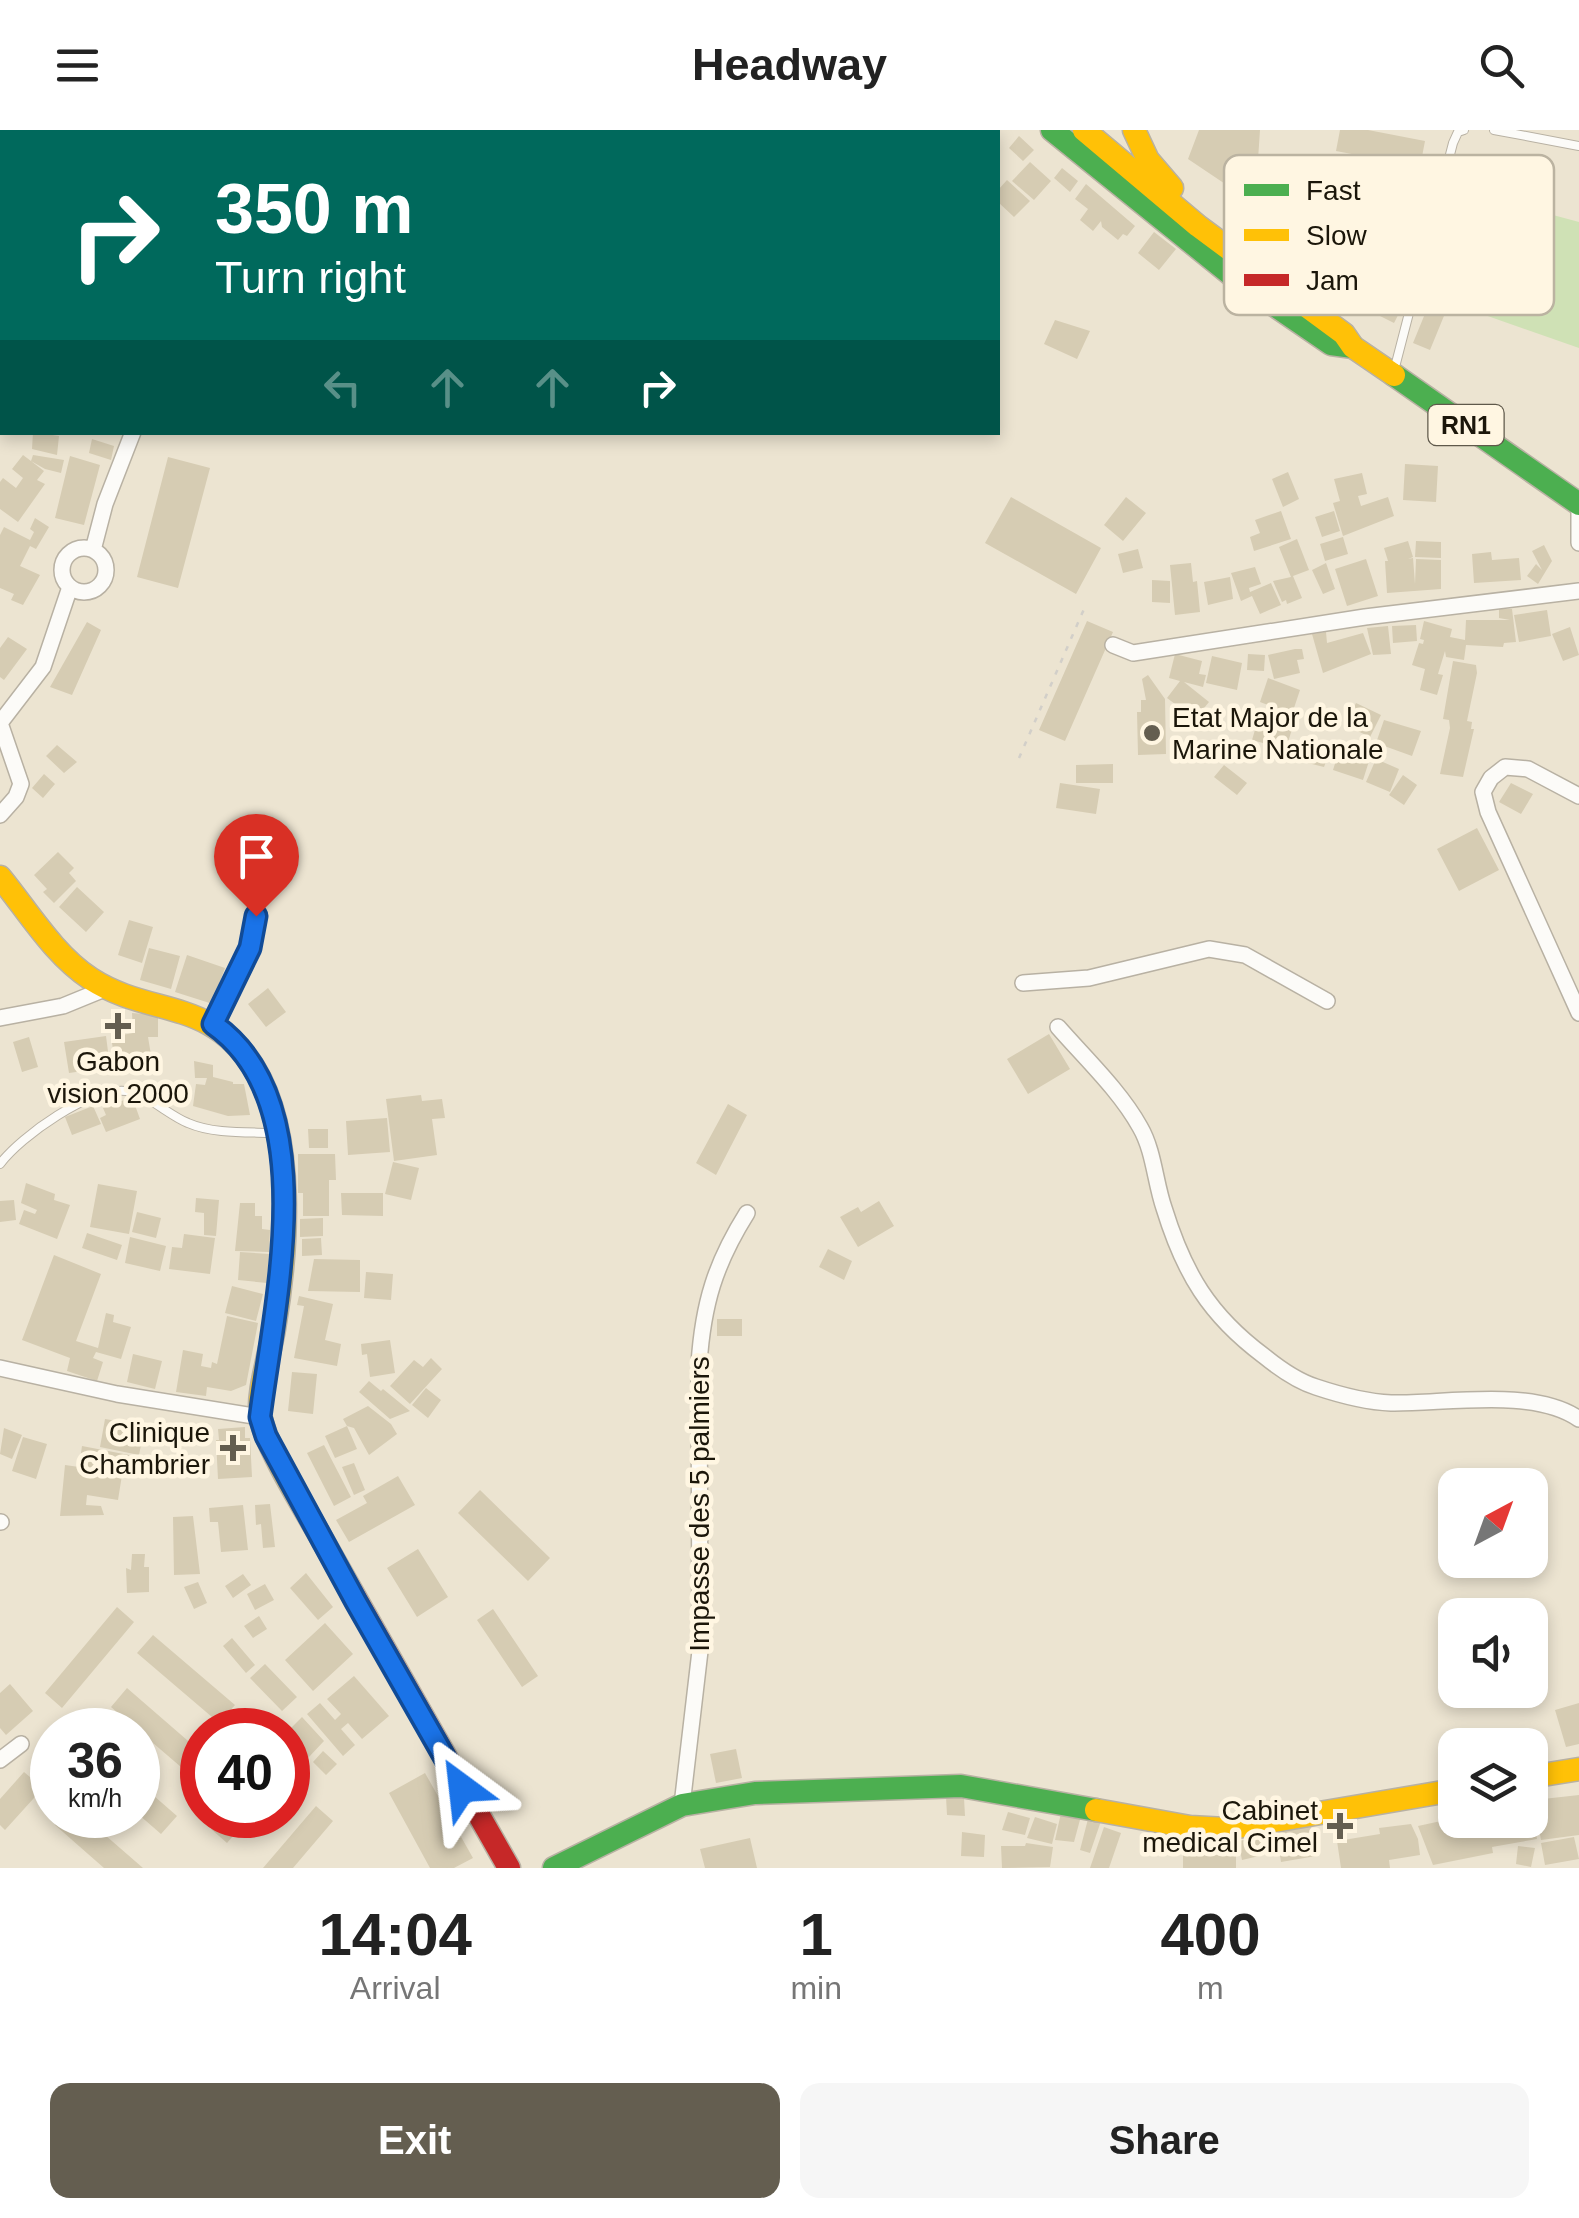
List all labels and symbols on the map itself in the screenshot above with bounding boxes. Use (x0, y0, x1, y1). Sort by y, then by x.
legend (1224, 155, 1554, 315)
text: Fast (1306, 175, 1361, 206)
text: Slow (1306, 220, 1367, 251)
text: Jam (1306, 265, 1359, 296)
road number: RN1 (1428, 405, 1504, 445)
place label: Etat Major de la Marine Nationale (1172, 702, 1384, 765)
marker: Etat Major de la Marine Nationale (1141, 722, 1163, 744)
pin (214, 814, 299, 917)
marker: Gabon vision 2000 (105, 1013, 131, 1039)
place label: Gabon vision 2000 (47, 1046, 189, 1109)
street label: Impasse des 5 palmiers (684, 1356, 715, 1652)
place label: Clinique Chambrier (79, 1417, 210, 1480)
marker: Clinique Chambrier (220, 1435, 246, 1461)
north arrow (1438, 1468, 1548, 1578)
speed limit sign: 40 (180, 1708, 310, 1838)
position arrow (410, 1736, 514, 1840)
place label: Cabinet medical Cimel (1142, 1795, 1318, 1858)
marker: Cabinet medical Cimel (1327, 1813, 1353, 1839)

